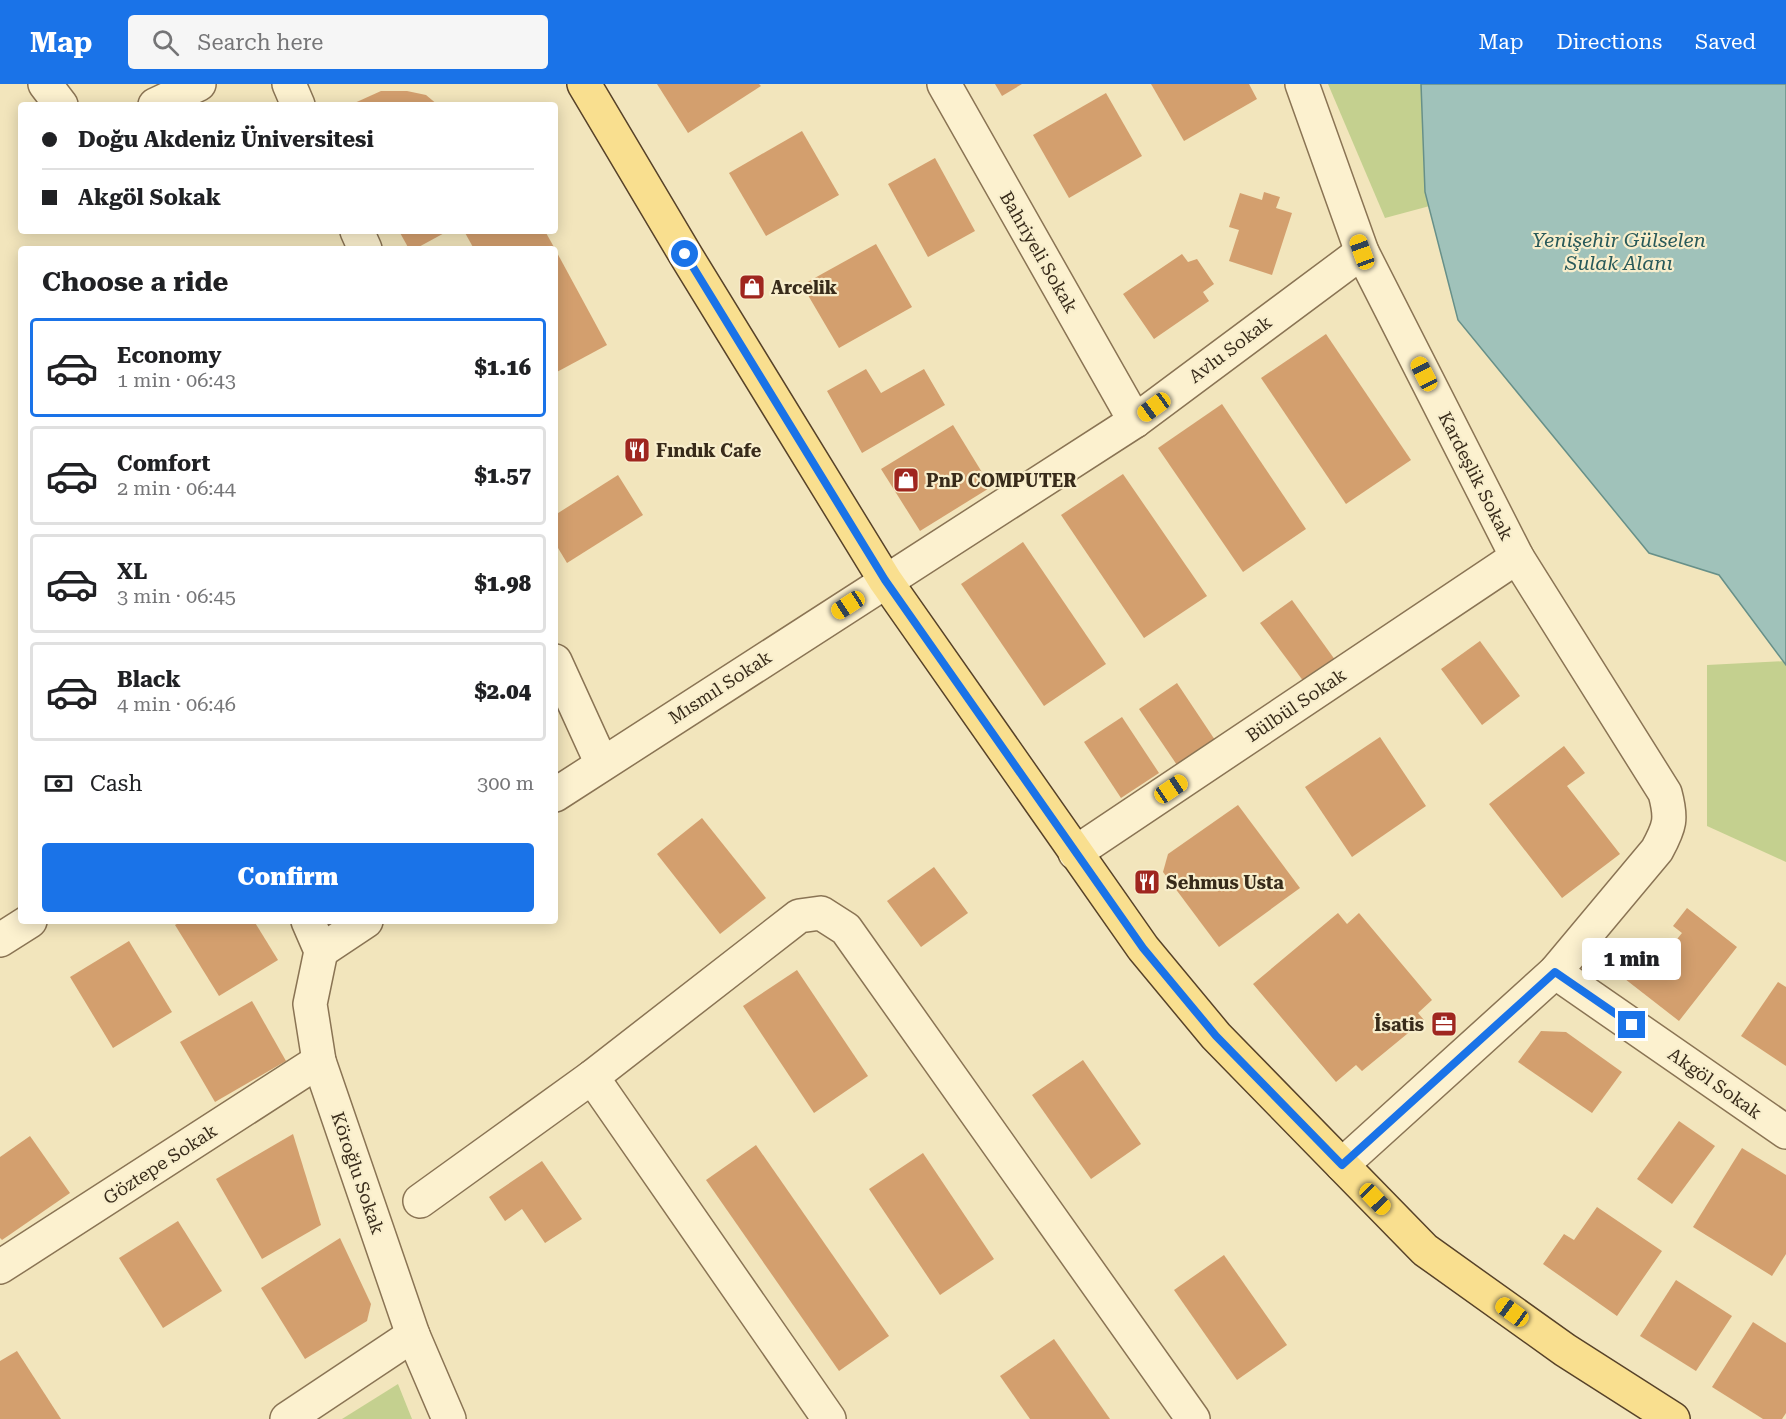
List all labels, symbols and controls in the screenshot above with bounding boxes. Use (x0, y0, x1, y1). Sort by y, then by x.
search box (128, 15, 548, 69)
text: Map (30, 26, 92, 59)
icon: search (149, 26, 182, 59)
text: Search here (197, 30, 323, 55)
text: Map (1479, 30, 1523, 54)
text: Directions (1556, 30, 1662, 54)
text: Saved (1695, 30, 1756, 54)
text: Doğu Akdeniz Üniversitesi (78, 127, 374, 152)
text: Akgöl Sokak (78, 185, 221, 210)
street label: Bahriyeli Sokak (996, 188, 1082, 316)
water label: Yenişehir Gülselen Sulak Alanı (1532, 228, 1706, 275)
car (1347, 232, 1377, 272)
route start (671, 240, 698, 267)
text: Choose a ride (42, 266, 228, 298)
shop icon: Arcelik (737, 272, 767, 302)
place label: Arcelik (771, 277, 838, 298)
street label: Avlu Sokak (1184, 311, 1276, 387)
icon: car (45, 341, 99, 395)
text: Economy (117, 343, 221, 368)
car (1408, 354, 1440, 394)
text: $1.16 (474, 355, 531, 380)
text: 1 min · 06:43 (117, 368, 236, 392)
car (1134, 389, 1174, 425)
street label: Kardeşlik Sokak (1435, 408, 1517, 544)
restaurant icon: Fındık Cafe (622, 435, 652, 465)
place label: Fındık Cafe (656, 440, 762, 461)
icon: car (45, 449, 99, 503)
text: Comfort (117, 451, 210, 476)
text: $1.57 (474, 463, 531, 488)
shop icon: PnP COMPUTER (891, 465, 921, 495)
place label: PnP COMPUTER (926, 470, 1077, 491)
text: 2 min · 06:44 (117, 476, 236, 500)
icon: car (45, 557, 99, 611)
text: XL (117, 559, 147, 584)
text: $1.98 (474, 571, 531, 596)
text: 3 min · 06:45 (117, 584, 236, 608)
car (828, 588, 868, 622)
street label: Mısmıl Sokak (665, 646, 775, 728)
street label: Bülbül Sokak (1242, 664, 1350, 746)
icon: car (45, 665, 99, 719)
text: Black (117, 667, 181, 692)
text: $2.04 (474, 679, 531, 704)
text: 4 min · 06:46 (117, 692, 236, 716)
icon: cash (42, 767, 75, 800)
text: Cash (90, 771, 142, 796)
text: 300 m (477, 771, 534, 795)
car (1151, 771, 1191, 807)
button: Confirm (42, 843, 534, 912)
restaurant icon: Sehmus Usta (1132, 867, 1162, 897)
place label: Sehmus Usta (1166, 872, 1284, 893)
callout: 1 min (1582, 938, 1682, 980)
text: 1 min (1603, 947, 1660, 971)
office icon: İsatis (1429, 1009, 1459, 1039)
route end (1618, 1011, 1645, 1038)
place label: İsatis (1374, 1013, 1424, 1035)
street label: Akgöl Sokak (1664, 1043, 1766, 1123)
street label: Köroğlu Sokak (327, 1109, 389, 1237)
street label: Göztepe Sokak (99, 1119, 221, 1209)
car (1356, 1180, 1394, 1218)
car (1492, 1294, 1532, 1330)

